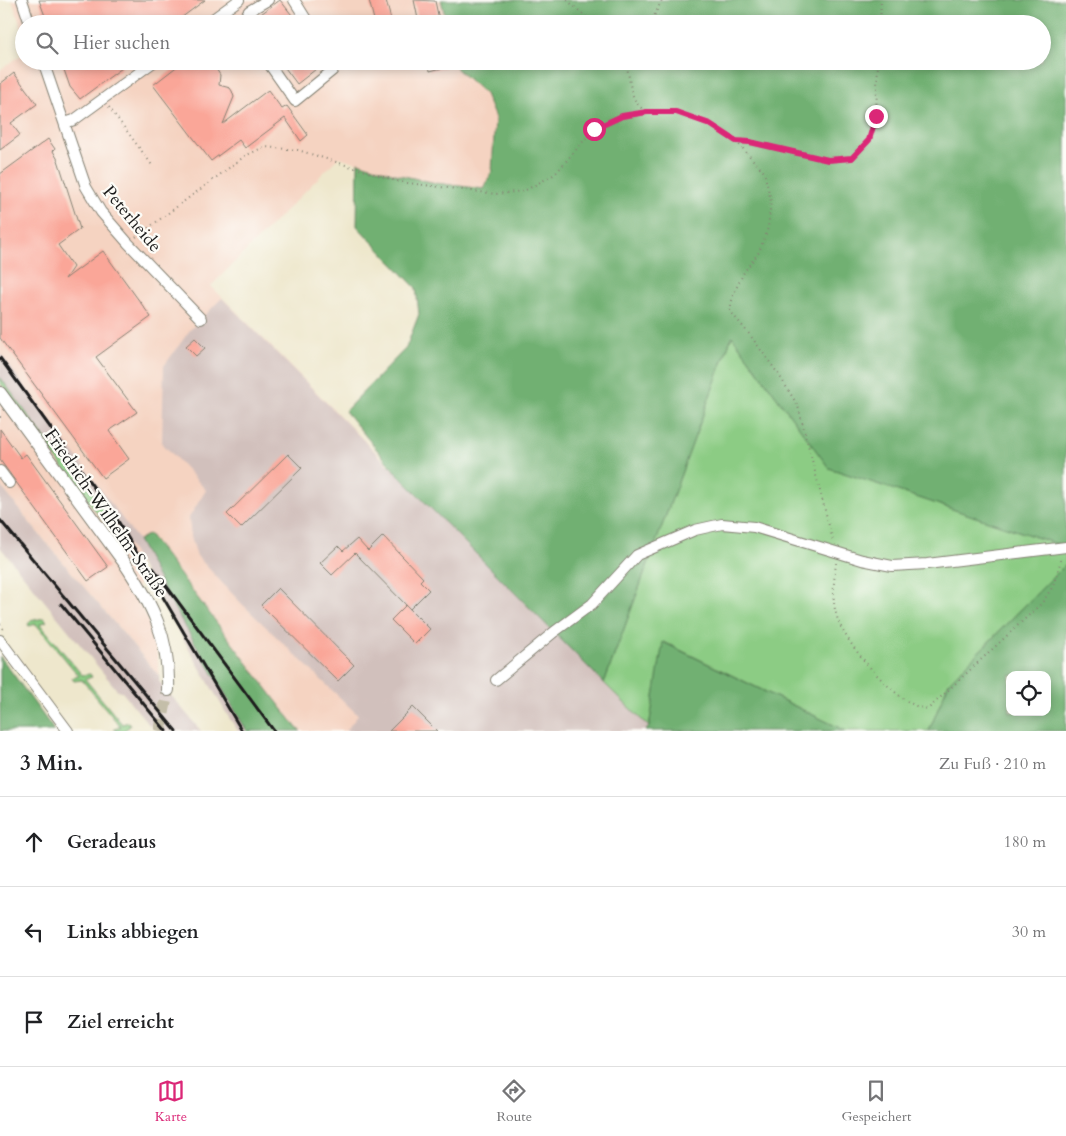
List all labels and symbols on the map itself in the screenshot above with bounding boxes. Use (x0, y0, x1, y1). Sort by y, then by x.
route end (865, 105, 888, 128)
route start (583, 118, 606, 141)
street label: Peterheide (97, 180, 167, 258)
street label: Friedrich-Wilhelm-Straße (38, 424, 174, 602)

